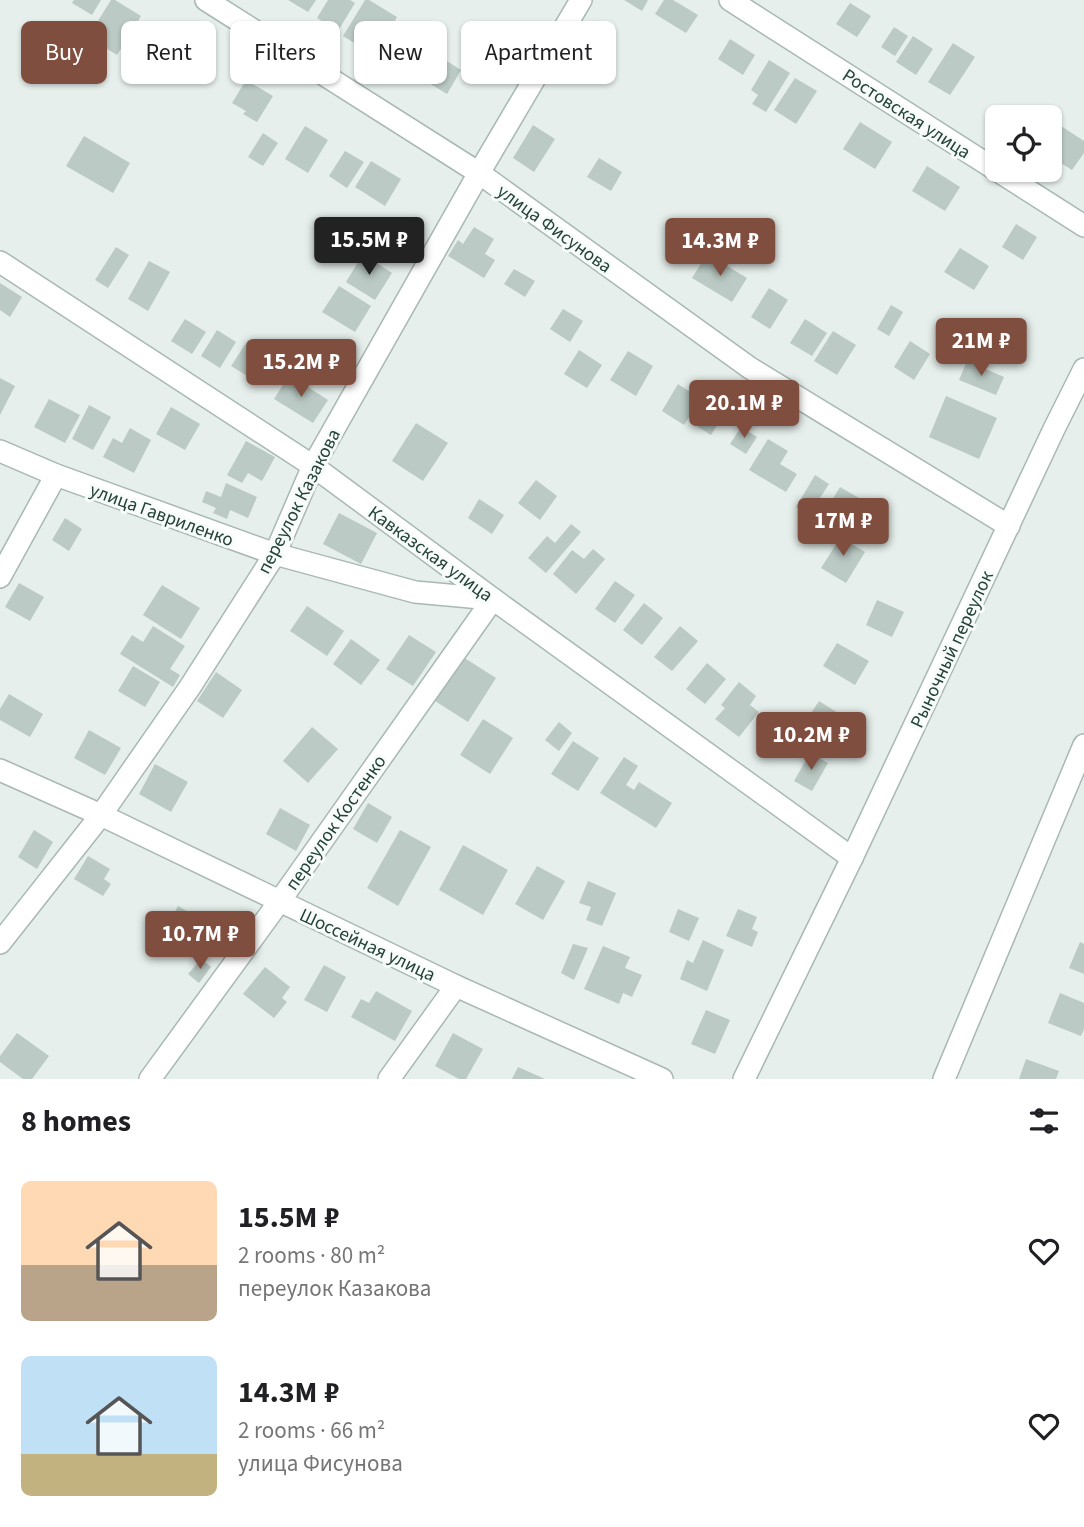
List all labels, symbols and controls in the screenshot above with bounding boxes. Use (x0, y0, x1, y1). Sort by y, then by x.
chip: Buy (21, 21, 107, 84)
chip: Rent (121, 21, 216, 84)
chip: Filters (230, 21, 340, 84)
chip: New (354, 21, 447, 84)
chip: Apartment (461, 21, 616, 84)
street label: Ростовская улица (837, 63, 976, 166)
map controls (985, 105, 1062, 182)
button: locate (985, 105, 1062, 182)
street label: улица Фисунова (491, 178, 617, 280)
pin: 15.5M ₽ (304, 218, 434, 277)
pin: 14.3M ₽ (655, 218, 785, 278)
text: 15.5M ₽ (330, 223, 408, 256)
text: 14.3M ₽ (681, 224, 759, 257)
pin: 21M ₽ (932, 318, 1030, 378)
text: 21M ₽ (952, 324, 1010, 357)
pin: 15.2M ₽ (236, 340, 366, 399)
text: 15.2M ₽ (262, 345, 340, 378)
pin: 20.1M ₽ (679, 380, 809, 440)
text: 20.1M ₽ (705, 386, 783, 419)
street label: переулок Казакова (251, 424, 348, 579)
street label: улица Гавриленко (86, 477, 237, 554)
pin: 17M ₽ (794, 498, 892, 558)
street label: Кавказская улица (362, 500, 498, 609)
text: 17M ₽ (814, 504, 872, 537)
street label: Рыночный переулок (904, 566, 1001, 733)
pin: 10.2M ₽ (746, 712, 876, 772)
text: 10.2M ₽ (772, 718, 850, 751)
street label: переулок Костенко (279, 750, 393, 896)
street label: Шоссейная улица (295, 902, 440, 989)
pin: 10.7M ₽ (135, 912, 265, 971)
text: 10.7M ₽ (161, 917, 239, 950)
text: 8 homes (21, 1100, 131, 1143)
icon: filters (1025, 1102, 1063, 1140)
text: 15.5M ₽ (238, 1196, 339, 1239)
icon: home (77, 1209, 161, 1293)
icon: heart (1025, 1232, 1063, 1270)
text: 2 rooms · 80 m² (238, 1239, 385, 1272)
text: переулок Казакова (238, 1272, 431, 1305)
text: 14.3M ₽ (238, 1371, 339, 1414)
icon: home (77, 1384, 161, 1468)
icon: heart (1025, 1407, 1063, 1445)
text: 2 rooms · 66 m² (238, 1414, 385, 1447)
text: улица Фисунова (238, 1447, 403, 1480)

